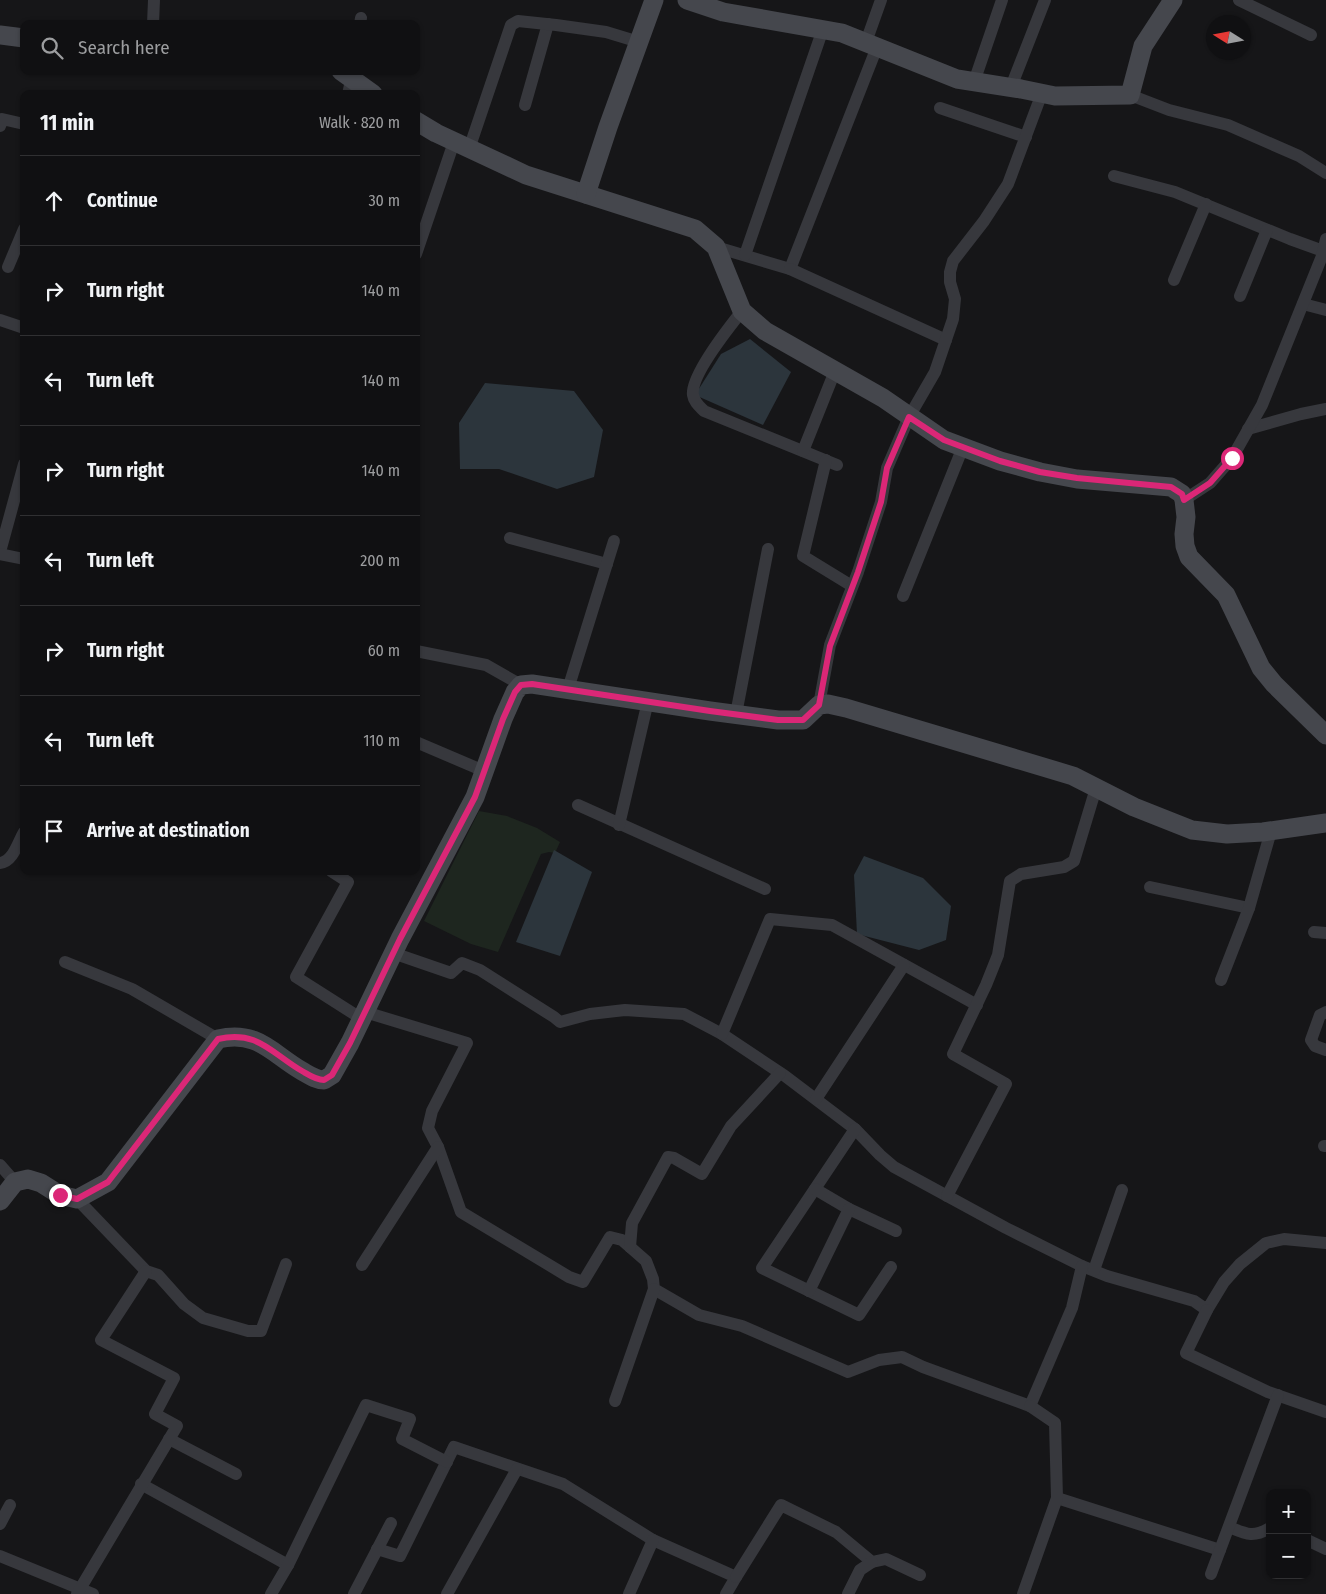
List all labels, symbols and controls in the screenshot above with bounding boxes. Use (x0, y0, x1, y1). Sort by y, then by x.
north arrow (1206, 15, 1251, 60)
search box (20, 20, 420, 75)
icon: search (38, 34, 66, 62)
text: Search here (78, 36, 170, 59)
text: 11 min (40, 110, 94, 136)
text: Walk · 820 m (319, 113, 400, 132)
icon: ahead (40, 187, 68, 215)
text: Continue (87, 189, 158, 212)
text: 30 m (368, 191, 400, 210)
icon: right (40, 277, 68, 305)
text: Turn right (87, 279, 164, 302)
text: 140 m (362, 281, 400, 300)
icon: left (40, 367, 68, 395)
text: Turn left (87, 369, 154, 392)
text: 140 m (362, 371, 400, 390)
route start (1221, 447, 1244, 470)
icon: right (40, 457, 68, 485)
text: Turn right (87, 459, 164, 482)
text: 140 m (362, 461, 400, 480)
icon: left (40, 547, 68, 575)
text: Turn left (87, 549, 154, 572)
text: 200 m (360, 551, 400, 570)
icon: right (40, 637, 68, 665)
text: Turn right (87, 639, 164, 662)
text: 60 m (368, 641, 400, 660)
icon: left (40, 727, 68, 755)
text: Turn left (87, 729, 154, 752)
text: 110 m (363, 731, 400, 750)
icon: arrive (40, 817, 68, 845)
text: Arrive at destination (87, 819, 250, 842)
route end (49, 1184, 72, 1207)
map controls (1266, 1489, 1311, 1579)
button: + (1266, 1489, 1311, 1534)
button: − (1266, 1534, 1311, 1579)

